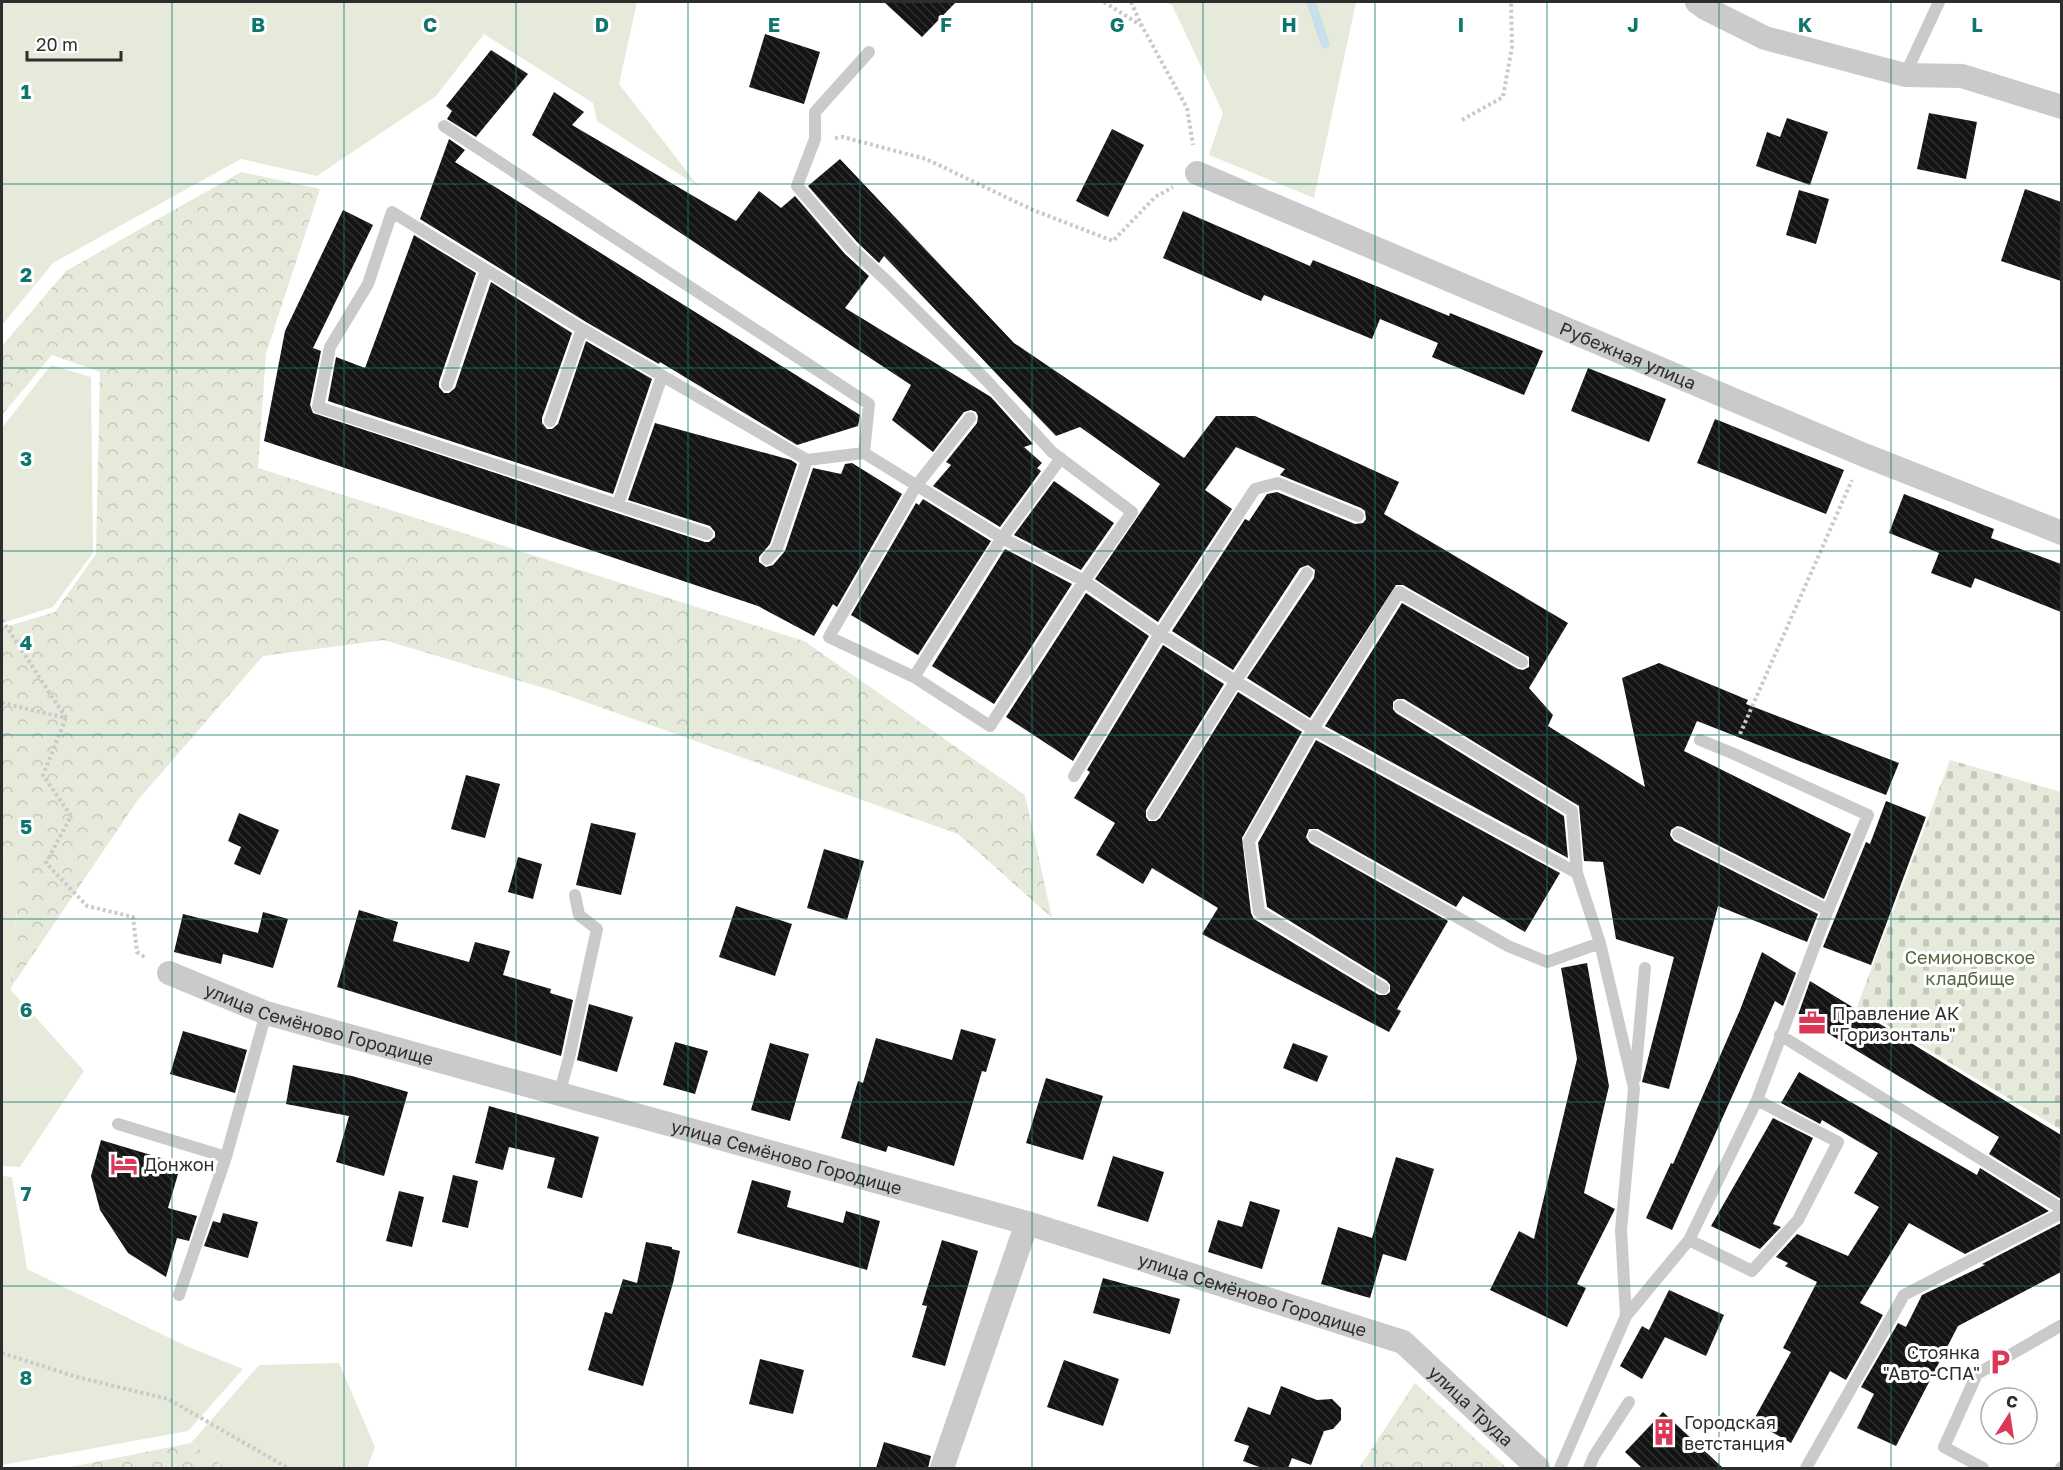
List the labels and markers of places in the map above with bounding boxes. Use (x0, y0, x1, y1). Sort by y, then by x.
place label: Правление АК "Горизонталь" (1832, 1002, 1960, 1045)
office icon: Правление АК "Горизонталь" (1797, 1008, 1827, 1038)
hotel icon: Донжон (109, 1149, 139, 1179)
place label: Донжон (144, 1153, 215, 1175)
place label: Стоянка "Авто-СПА" (1883, 1341, 1980, 1384)
parking icon: Стоянка "Авто-СПА" (1985, 1347, 2015, 1377)
place label: Городская ветстанция (1684, 1411, 1785, 1454)
building icon: Городская ветстанция (1649, 1417, 1679, 1447)

